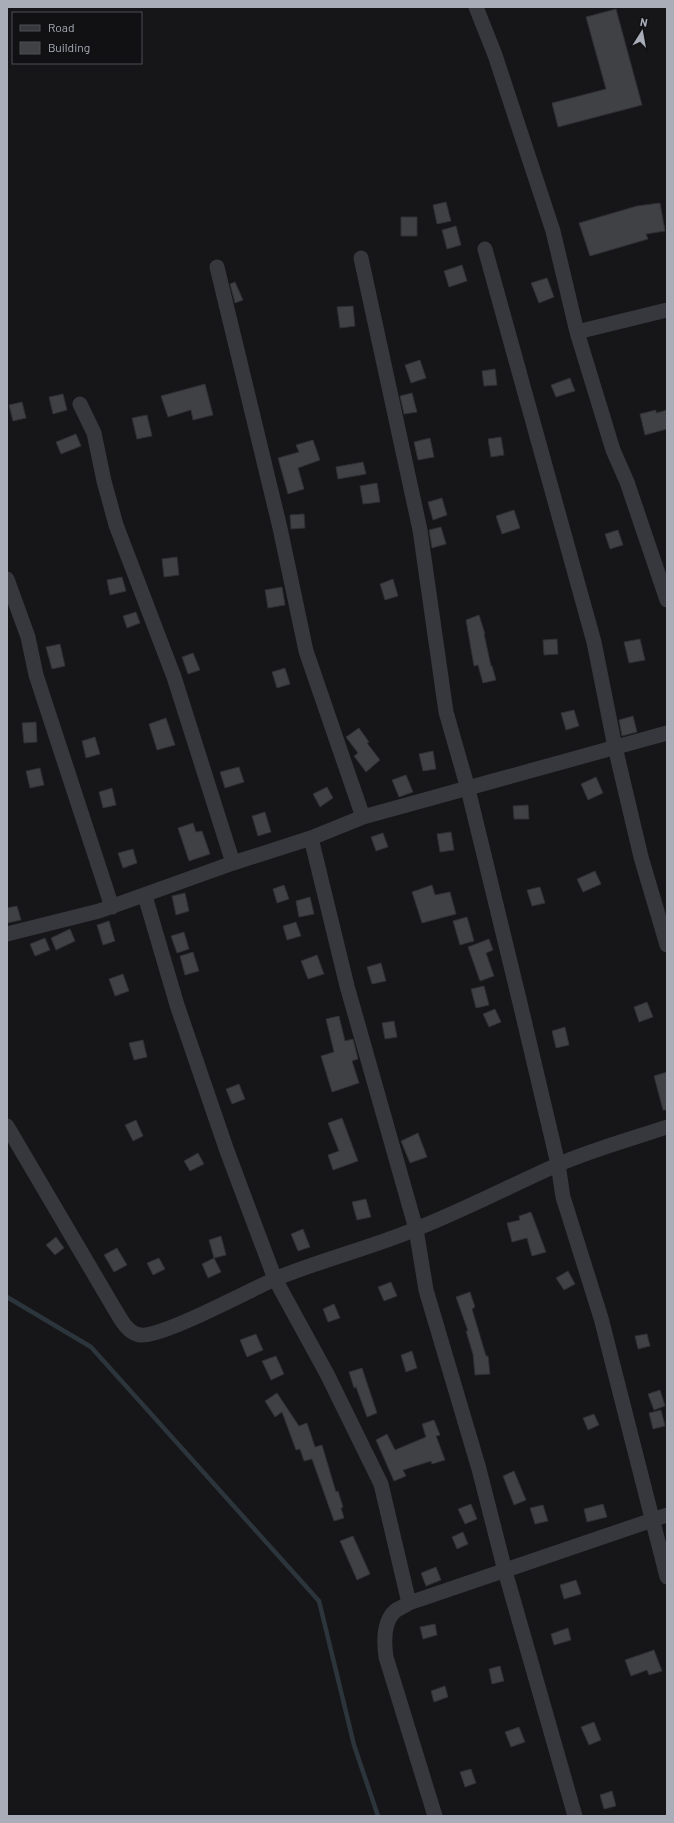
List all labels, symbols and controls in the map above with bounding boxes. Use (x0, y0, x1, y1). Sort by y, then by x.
legend (12, 12, 142, 64)
north arrow (622, 12, 662, 52)
text: N (639, 15, 649, 29)
text: Road (48, 20, 75, 34)
text: Building (48, 40, 90, 54)

